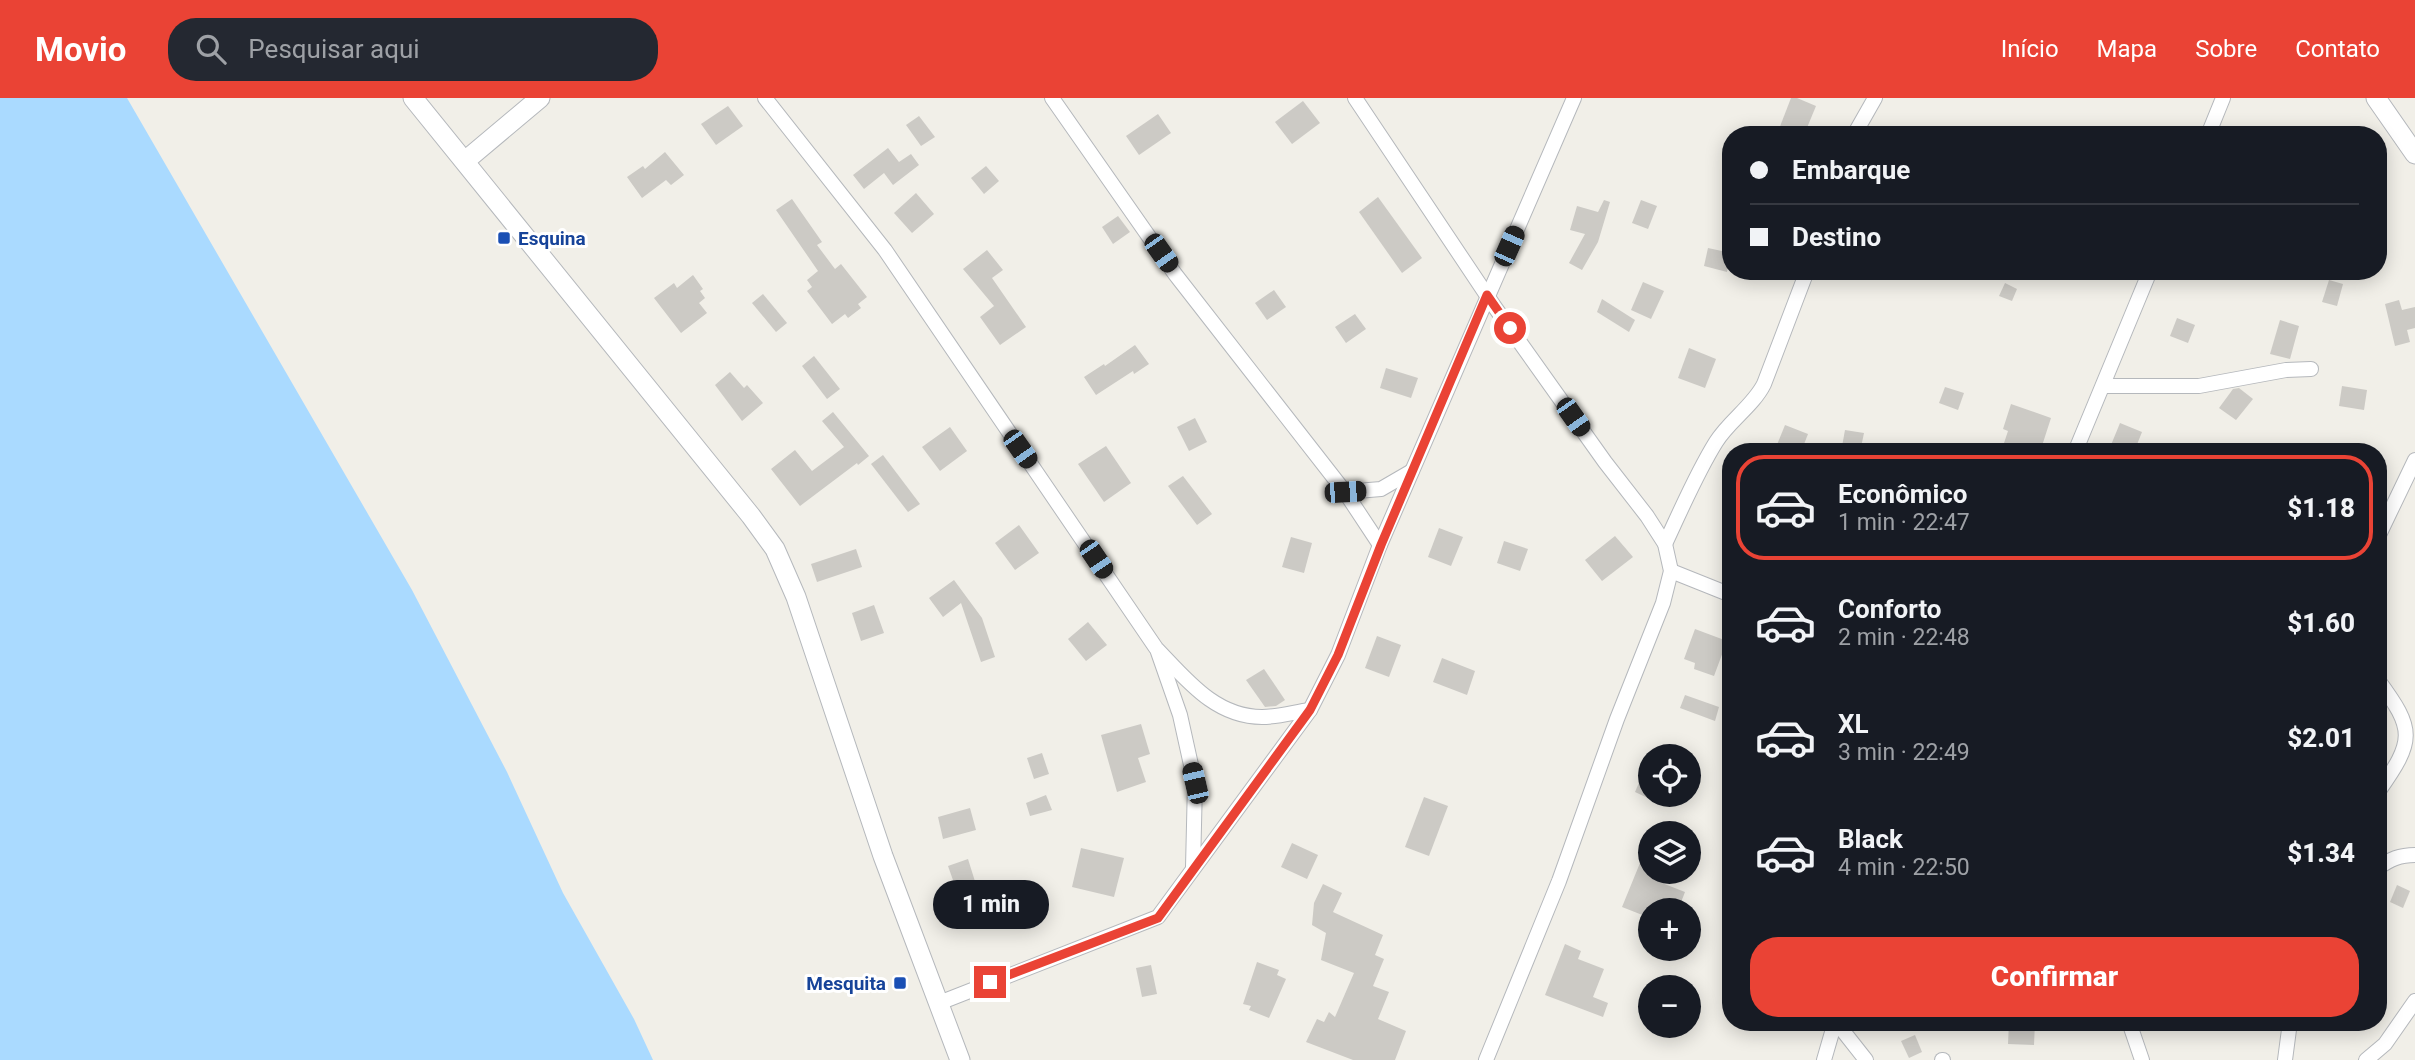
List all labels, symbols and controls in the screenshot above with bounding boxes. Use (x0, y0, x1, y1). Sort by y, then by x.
search box (168, 18, 658, 81)
text: Movio (35, 30, 126, 69)
icon: search (192, 30, 230, 68)
text: Pesquisar aqui (248, 34, 420, 64)
text: Início (2001, 35, 2059, 63)
text: Mapa (2097, 35, 2157, 63)
text: Sobre (2195, 35, 2257, 63)
text: Contato (2295, 35, 2380, 63)
text: Embarque (1792, 155, 1910, 185)
text: Destino (1792, 222, 1881, 252)
car (1491, 223, 1528, 269)
place label: Esquina (518, 227, 586, 250)
marker: Esquina (496, 230, 512, 246)
car (1141, 230, 1182, 276)
route start (1494, 312, 1526, 344)
car (1553, 394, 1594, 440)
car (1000, 426, 1041, 472)
icon: car (1754, 476, 1817, 539)
text: Econômico (1838, 479, 1967, 509)
car (1324, 480, 1367, 504)
text: $1.18 (2287, 493, 2355, 523)
text: 1 min · 22:47 (1838, 509, 1970, 536)
car (1076, 536, 1117, 582)
icon: car (1754, 591, 1817, 654)
text: Conforto (1838, 594, 1942, 624)
text: $1.60 (2287, 608, 2355, 638)
text: 2 min · 22:48 (1838, 624, 1970, 651)
icon: car (1754, 706, 1817, 769)
text: XL (1838, 709, 1869, 739)
text: $2.01 (2287, 723, 2355, 753)
text: 3 min · 22:49 (1838, 739, 1970, 766)
map controls (1638, 744, 1701, 1038)
button: locate (1638, 744, 1701, 807)
car (1181, 760, 1210, 806)
button: layers (1638, 821, 1701, 884)
icon: car (1754, 821, 1817, 884)
text: Black (1838, 824, 1903, 854)
text: $1.34 (2287, 838, 2355, 868)
text: 4 min · 22:50 (1838, 854, 1970, 881)
callout: 1 min (932, 880, 1048, 930)
text: 1 min (962, 891, 1020, 918)
button: + (1638, 898, 1701, 961)
button: Confirmar (1750, 937, 2359, 1017)
route end (974, 966, 1006, 998)
place label: Mesquita (806, 972, 886, 995)
marker: Mesquita (892, 975, 908, 991)
button: − (1638, 975, 1701, 1038)

